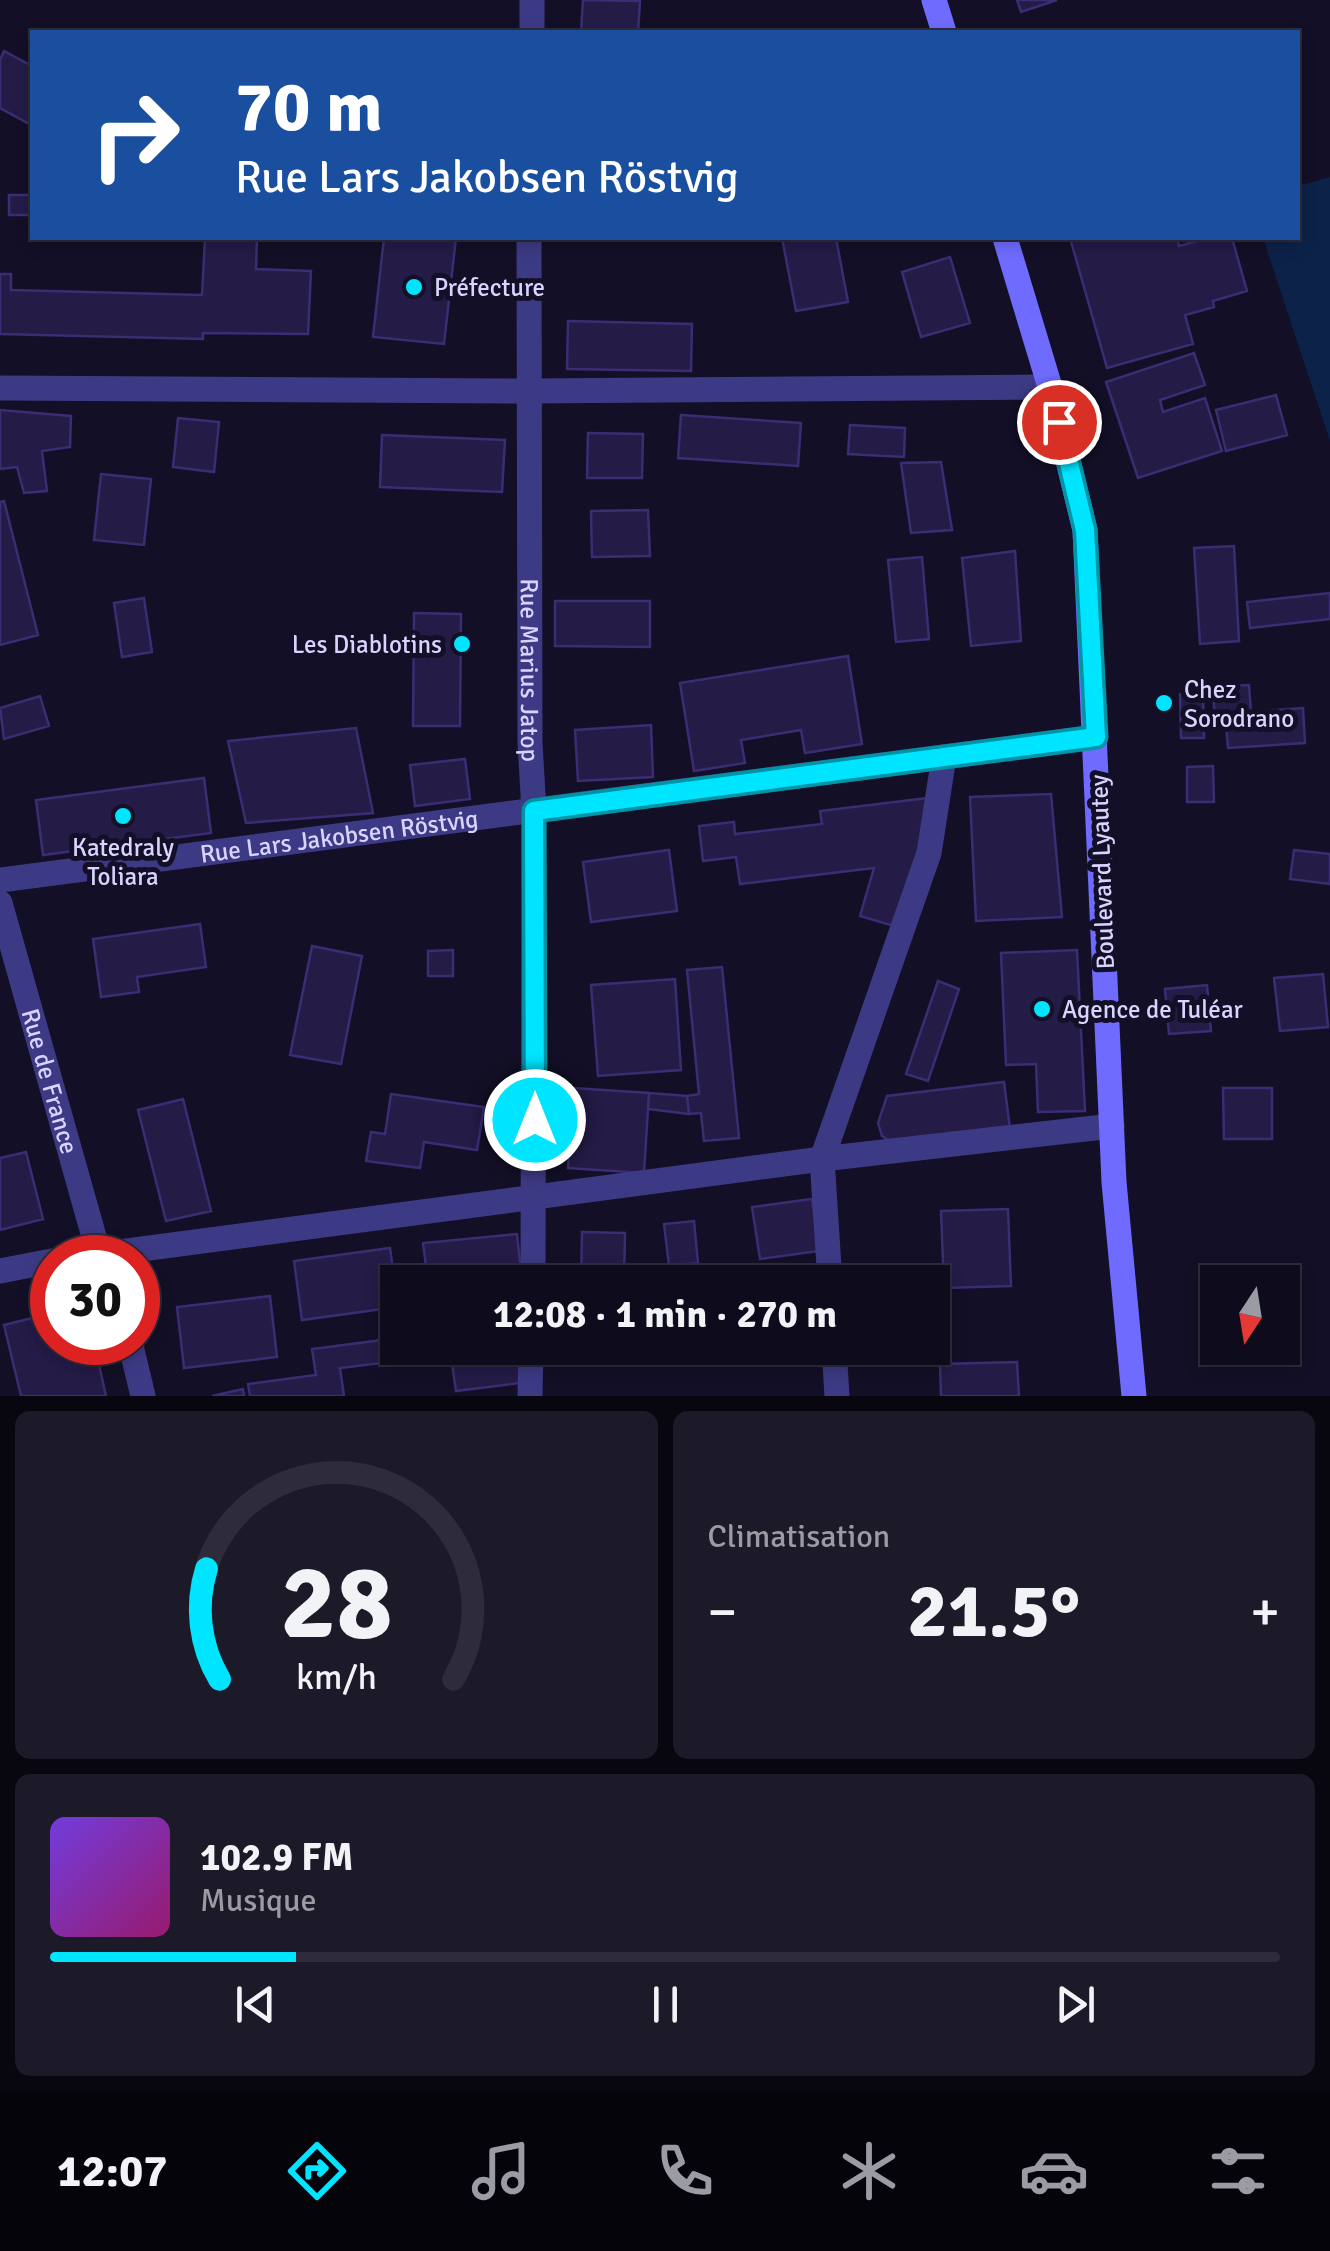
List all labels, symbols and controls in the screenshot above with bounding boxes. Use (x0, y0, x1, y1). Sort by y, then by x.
text: 70 m (235, 64, 383, 150)
icon: right (70, 70, 200, 200)
text: Rue Lars Jakobsen Röstvig (235, 150, 739, 205)
place label: Préfecture (434, 272, 545, 303)
marker: Préfecture (403, 276, 425, 298)
pin (1017, 380, 1102, 465)
icon: arrive (1032, 395, 1087, 450)
street label: Rue Marius Jatop (514, 578, 547, 763)
place label: Les Diablotins (292, 629, 442, 660)
marker: Les Diablotins (451, 633, 473, 655)
place label: Chez Sorodrano (1184, 674, 1294, 734)
marker: Chez Sorodrano (1153, 692, 1175, 714)
street label: Boulevard Lyautey (1083, 774, 1121, 970)
street label: Rue Lars Jakobsen Röstvig (198, 802, 480, 869)
marker: Katedraly Toliara (112, 805, 134, 827)
place label: Katedraly Toliara (72, 832, 174, 892)
place label: Agence de Tuléar (1062, 994, 1244, 1025)
marker: Agence de Tuléar (1031, 998, 1053, 1020)
street label: Rue de France (15, 1005, 85, 1157)
position arrow (483, 1068, 587, 1172)
speed limit sign: 30 (30, 1235, 160, 1365)
north arrow (1200, 1265, 1300, 1365)
map controls (1200, 1265, 1300, 1365)
text: 12:08 · 1 min · 270 m (493, 1291, 837, 1338)
text: Climatisation (708, 1517, 890, 1556)
text: 28 (280, 1539, 392, 1667)
text: 21.5° (907, 1565, 1080, 1658)
text: − (708, 1578, 737, 1646)
text: + (1250, 1578, 1280, 1646)
text: km/h (296, 1655, 377, 1699)
text: 102.9 FM (200, 1834, 353, 1881)
text: Musique (200, 1881, 316, 1920)
icon: previous (228, 1977, 283, 2032)
icon: pause (638, 1977, 693, 2032)
icon: next (1048, 1977, 1103, 2032)
icon: directions (282, 2136, 352, 2206)
icon: music (466, 2136, 536, 2206)
icon: phone (650, 2136, 720, 2206)
icon: climate (834, 2136, 904, 2206)
icon: car (1019, 2136, 1089, 2206)
icon: filters (1203, 2136, 1273, 2206)
text: 12:07 (57, 2144, 168, 2199)

